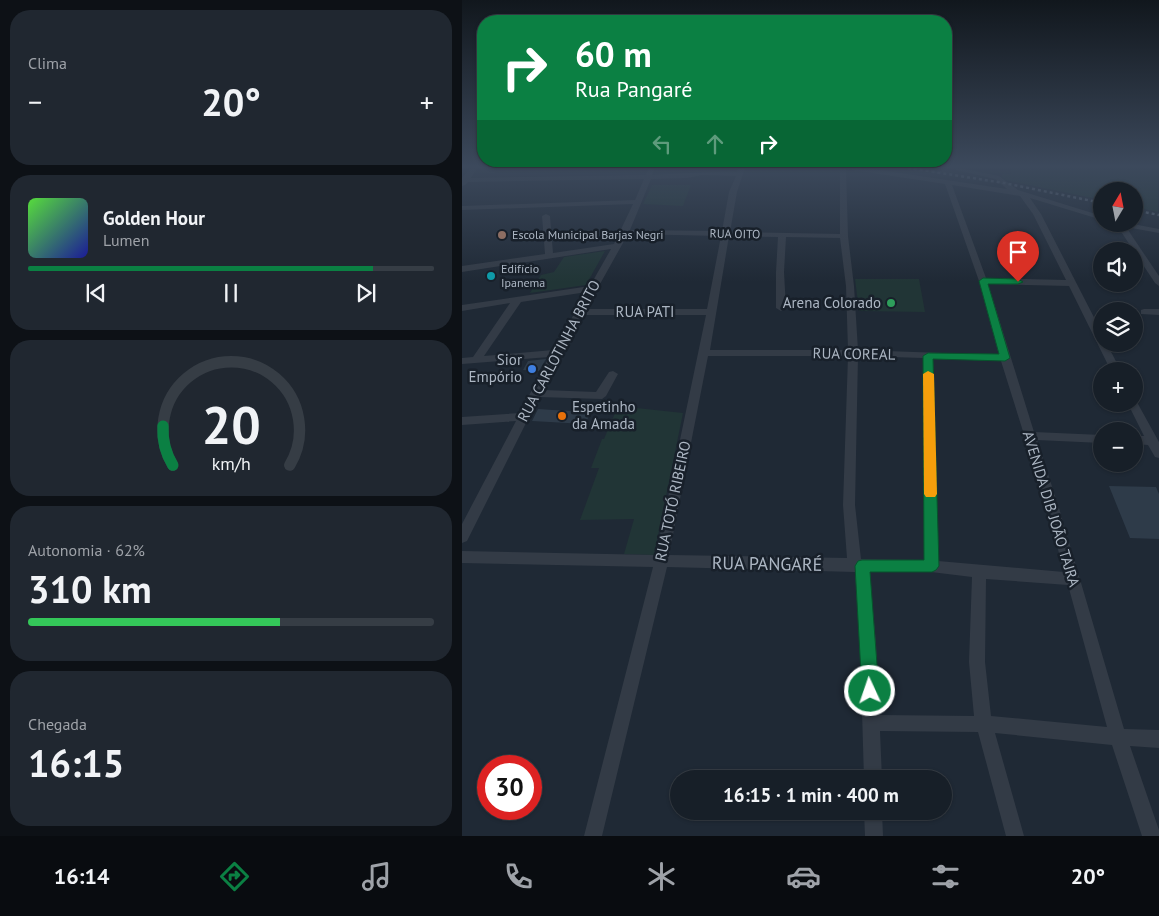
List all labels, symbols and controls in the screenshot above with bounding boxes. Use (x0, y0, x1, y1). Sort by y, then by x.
text: 60 m (575, 31, 652, 77)
icon: right (492, 35, 557, 100)
text: Clima (28, 53, 67, 73)
text: Rua Pangaré (575, 75, 692, 103)
text: 20° (201, 77, 261, 126)
text: − (28, 83, 42, 120)
text: + (420, 83, 434, 120)
icon: left (648, 130, 676, 158)
icon: ahead (701, 130, 729, 158)
icon: right (754, 130, 782, 158)
north arrow (1093, 182, 1143, 232)
map controls (1093, 182, 1143, 472)
text: Golden Hour (103, 206, 205, 230)
street label: RUA OITO (710, 226, 760, 241)
place label: Escola Municipal Barjas Negri (512, 227, 663, 242)
marker: Escola Municipal Barjas Negri (496, 229, 508, 241)
text: Lumen (103, 230, 149, 250)
pin (997, 231, 1039, 282)
icon: arrive (1004, 238, 1032, 266)
button: sound (1093, 242, 1143, 292)
place label: Edifício Ipanema (501, 261, 545, 290)
marker: Edifício Ipanema (485, 270, 497, 282)
street label: RUA CARLOTINHA BRITO (513, 277, 604, 425)
icon: previous (82, 279, 110, 307)
icon: pause (217, 279, 245, 307)
icon: next (352, 279, 380, 307)
place label: Arena Colorado (783, 293, 881, 312)
marker: Arena Colorado (885, 297, 897, 309)
street label: RUA PATI (616, 302, 674, 321)
button: layers (1093, 302, 1143, 352)
street label: RUA COREAL (812, 343, 896, 364)
place label: Sior Empório (468, 350, 522, 386)
button: + (1093, 362, 1143, 412)
marker: Sior Empório (526, 363, 538, 375)
text: 20 (202, 391, 260, 458)
place label: Espetinho da Amada (572, 397, 636, 433)
marker: Espetinho da Amada (556, 410, 568, 422)
button: − (1093, 422, 1143, 472)
street label: AVENIDA DIB JOÃO TAJRA (1019, 429, 1084, 589)
street label: RUA TOTÓ RIBEIRO (650, 439, 695, 563)
text: km/h (211, 452, 251, 475)
text: Autonomia · 62% (28, 540, 145, 560)
street label: RUA PANGARÉ (712, 551, 822, 576)
text: 310 km (28, 564, 152, 613)
position arrow (843, 664, 895, 716)
text: Chegada (28, 714, 87, 734)
text: 16:15 (28, 738, 124, 787)
speed limit sign: 30 (477, 755, 542, 820)
text: 16:15 · 1 min · 400 m (723, 783, 899, 807)
icon: directions (217, 859, 252, 894)
icon: music (359, 859, 394, 894)
icon: phone (501, 859, 536, 894)
icon: climate (644, 859, 679, 894)
icon: car (786, 859, 821, 894)
icon: filters (928, 859, 963, 894)
text: 16:14 (54, 862, 109, 890)
text: 20° (1071, 862, 1105, 890)

